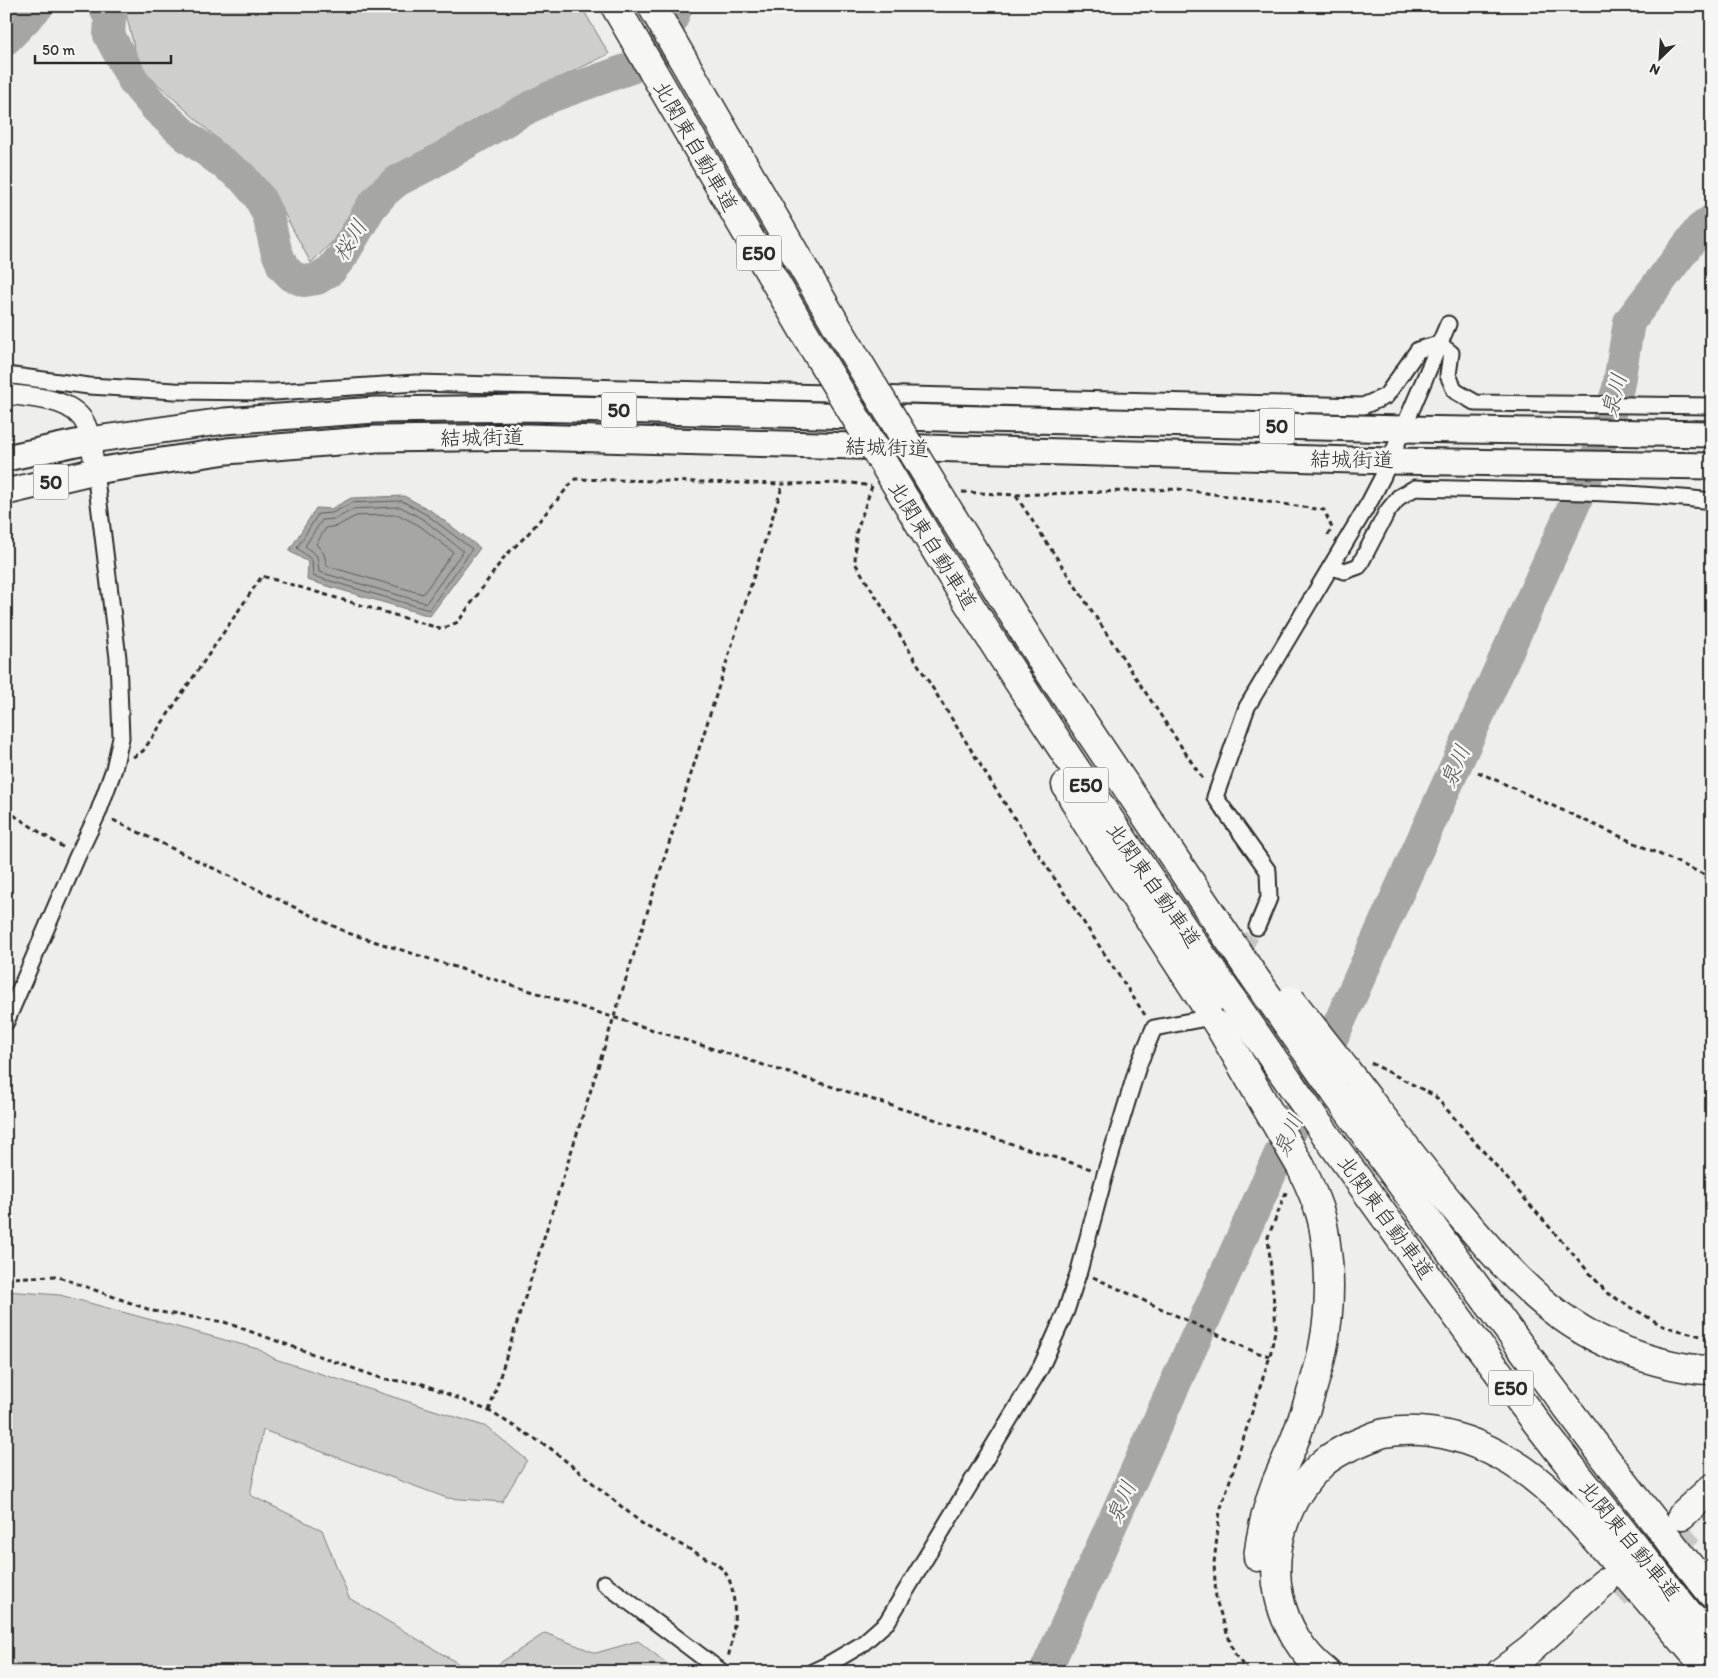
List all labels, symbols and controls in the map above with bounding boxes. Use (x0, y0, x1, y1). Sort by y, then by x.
scale bar (35, 32, 171, 64)
north arrow (1636, 32, 1686, 82)
text: 50 m (42, 41, 75, 59)
text: N (1647, 60, 1663, 79)
street label: 北関東自動車道 (648, 76, 744, 216)
water label: 桜川 (327, 214, 373, 266)
road number: E50 (736, 236, 782, 270)
water label: 泉川 (1595, 370, 1633, 420)
road number: 50 (602, 392, 636, 428)
road number: 50 (1260, 408, 1294, 444)
street label: 結城街道 (440, 424, 524, 450)
street label: 結城街道 (845, 433, 929, 461)
street label: 結城街道 (1310, 446, 1394, 472)
road number: 50 (34, 464, 68, 500)
street label: 北関東自動車道 (883, 476, 983, 614)
water label: 泉川 (1434, 740, 1476, 792)
road number: E50 (1064, 768, 1108, 802)
street label: 北関東自動車道 (1102, 818, 1206, 952)
water label: 泉川 (1267, 1109, 1309, 1161)
street label: 北関東自動車道 (1333, 1150, 1439, 1284)
road number: E50 (1488, 1370, 1534, 1406)
street label: 北関東自動車道 (1574, 1475, 1686, 1605)
water label: 泉川 (1100, 1476, 1142, 1528)

